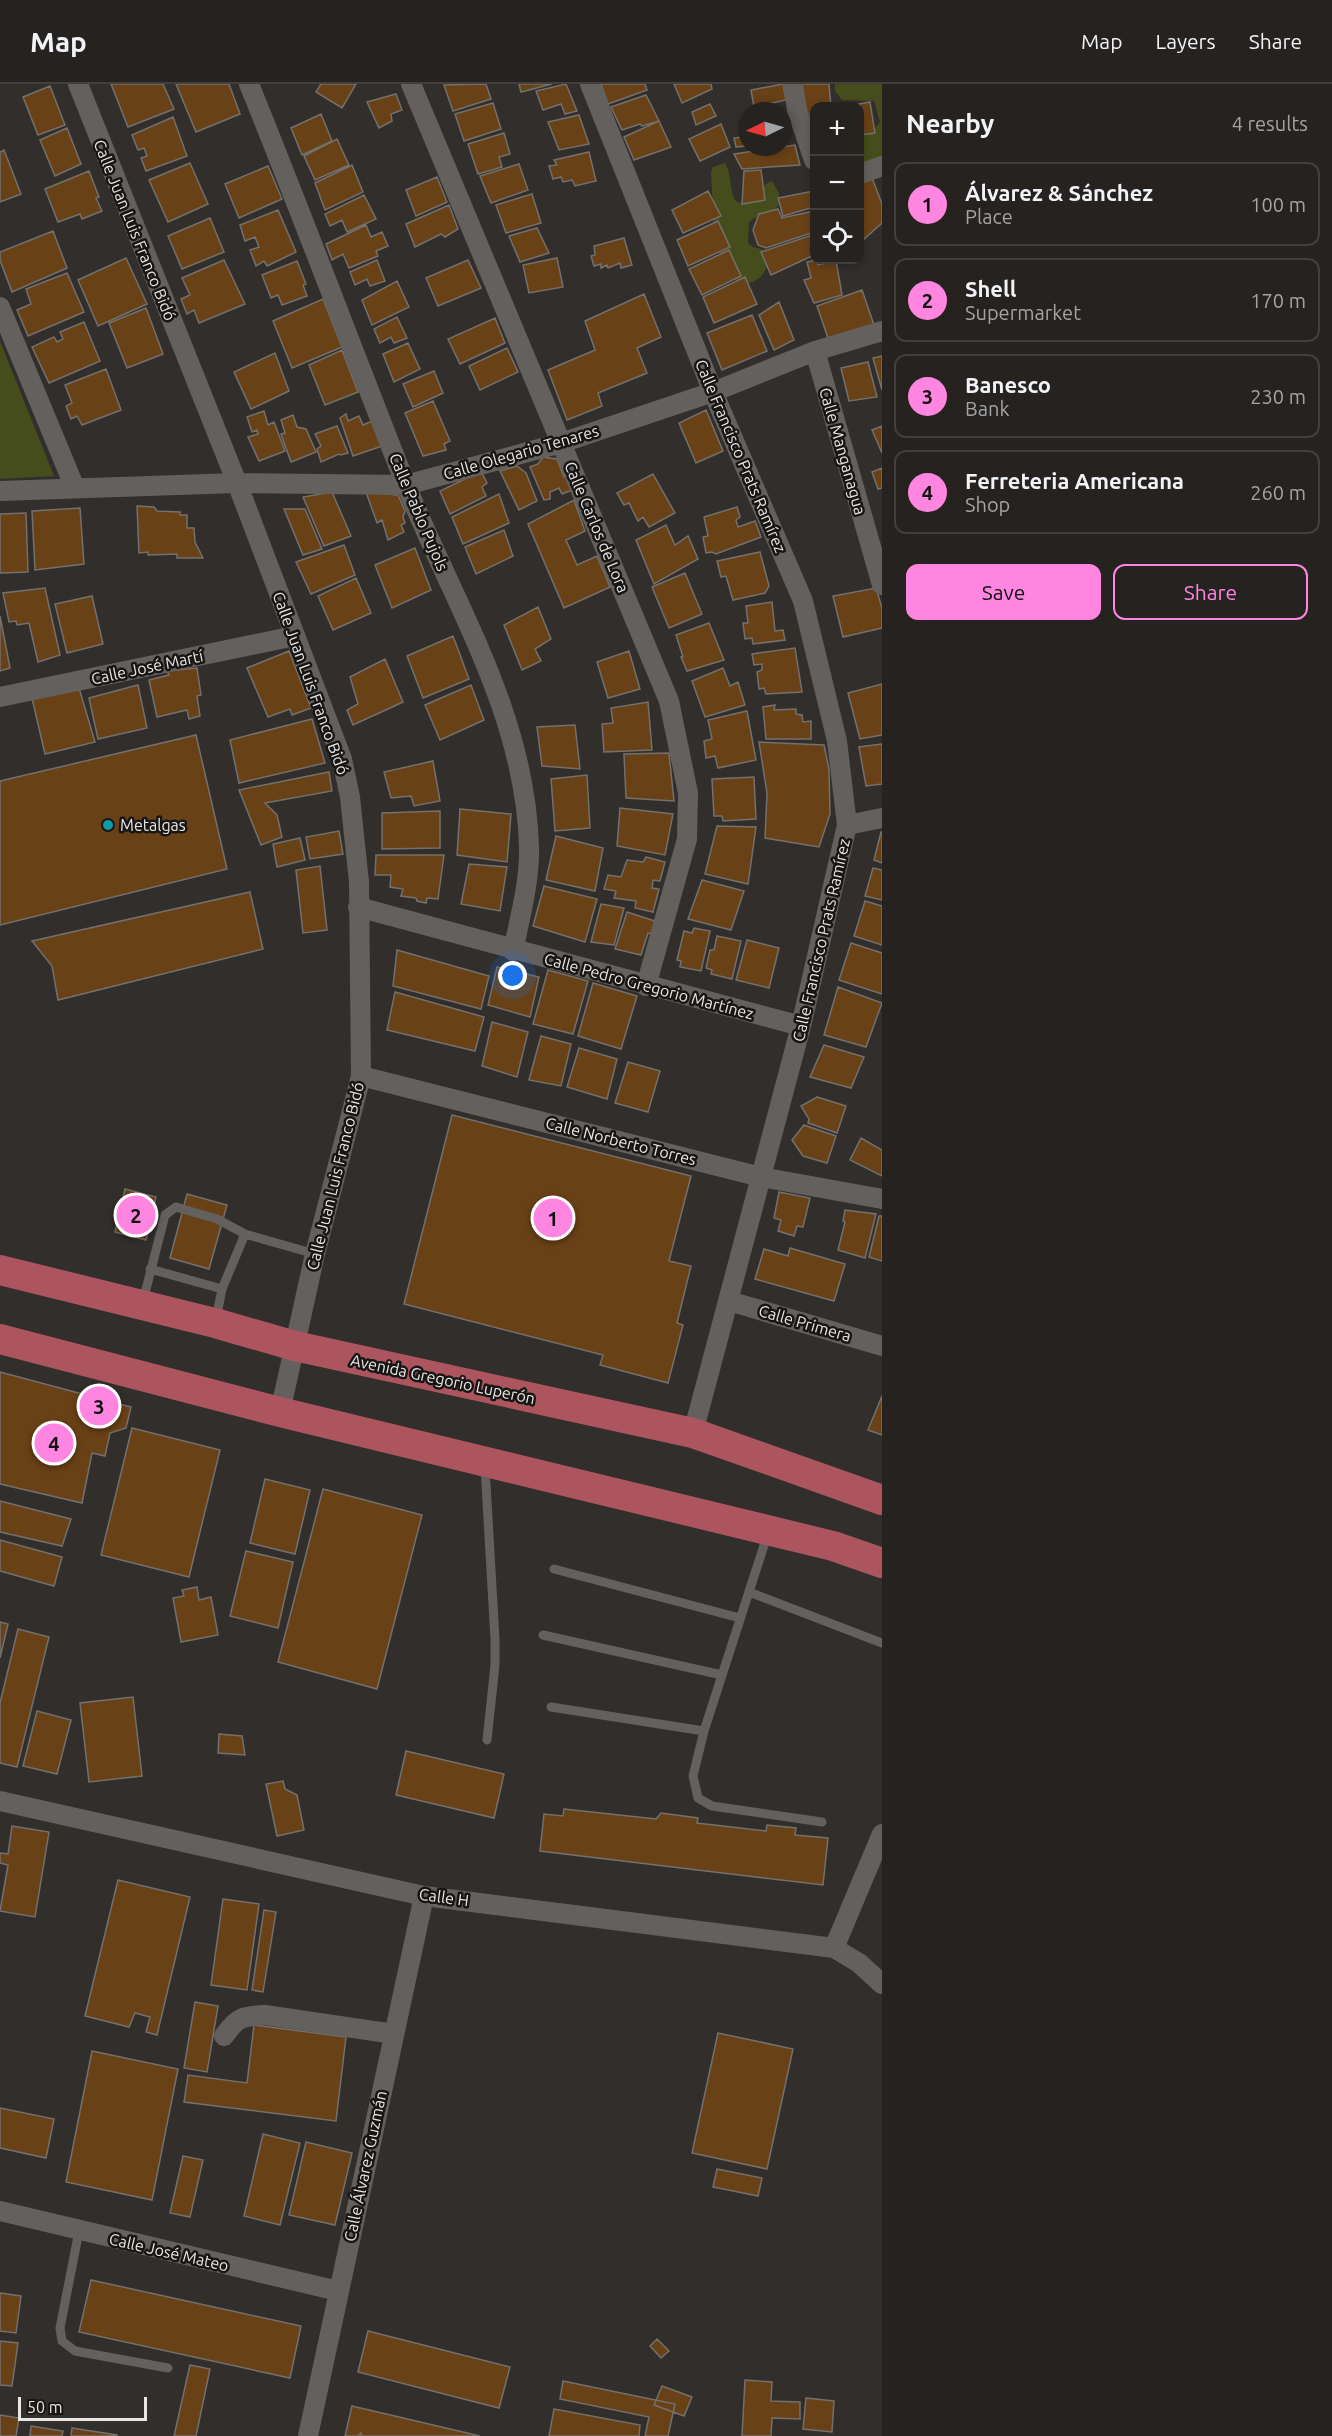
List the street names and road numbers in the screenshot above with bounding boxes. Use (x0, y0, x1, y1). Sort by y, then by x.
street label: Calle Juan Luis Franco Bidó (90, 137, 180, 323)
street label: Calle Francisco Prats Ramírez (692, 357, 790, 555)
street label: Calle Manganagua (816, 385, 870, 517)
street label: Calle Olegario Tenares (441, 421, 601, 483)
street label: Calle Pablo Pujols (386, 450, 452, 574)
street label: Calle Carlos de Lora (561, 459, 633, 595)
street label: Calle Juan Luis Franco Bidó (269, 589, 353, 777)
street label: Calle José Martí (89, 646, 206, 688)
street label: Calle Francisco Prats Ramírez (789, 837, 853, 1043)
street label: Calle Pedro Gregorio Martínez (542, 949, 756, 1023)
street label: Calle Juan Luis Franco Bidó (303, 1080, 367, 1272)
street label: Calle Norberto Torres (544, 1114, 698, 1168)
street label: Calle Primera (757, 1301, 853, 1345)
street label: Avenida Gregorio Luperón (349, 1351, 537, 1407)
street label: Calle H (418, 1885, 470, 1909)
street label: Calle Álvarez Guzmán (338, 2089, 390, 2243)
street label: Calle José Mateo (107, 2229, 231, 2275)

